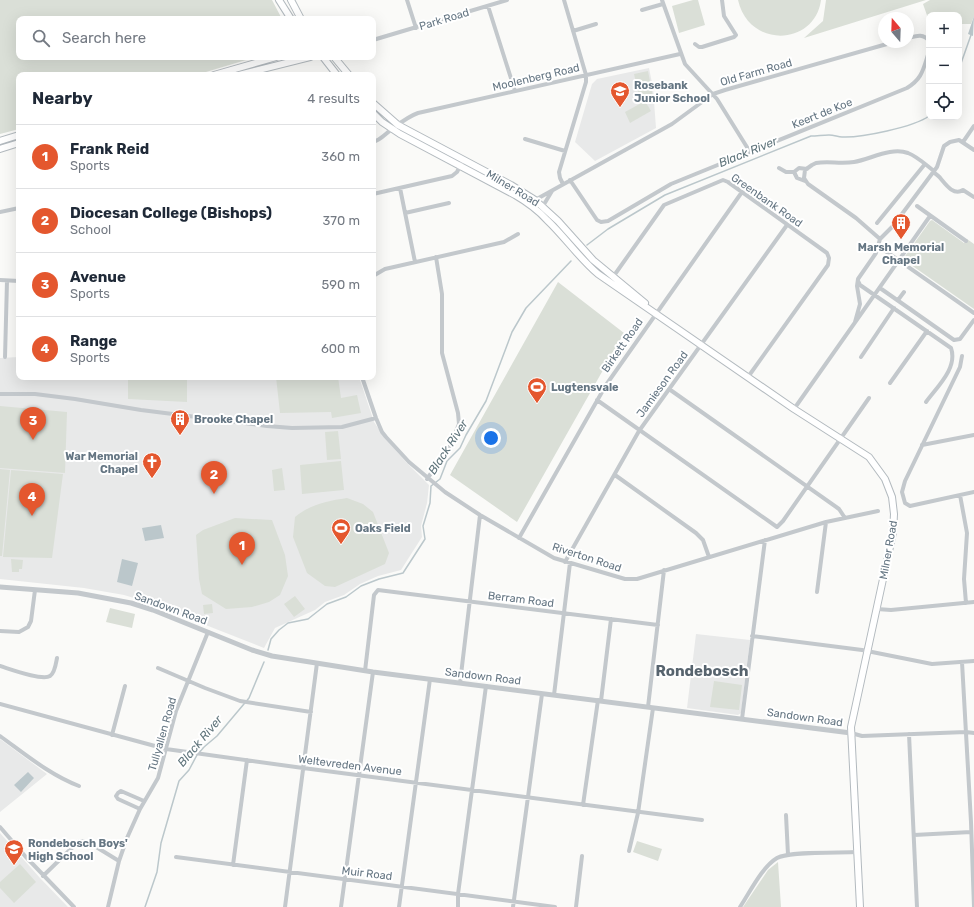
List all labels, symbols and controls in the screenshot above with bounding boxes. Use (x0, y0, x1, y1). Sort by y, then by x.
street label: Park Road (418, 6, 471, 33)
north arrow (878, 12, 914, 48)
map controls (926, 12, 962, 120)
button: + (926, 12, 962, 48)
search box (16, 16, 376, 60)
icon: search (30, 27, 52, 49)
text: Search here (62, 29, 146, 47)
button: − (926, 48, 962, 84)
street label: Old Farm Road (719, 56, 794, 89)
street label: Moolenberg Road (491, 61, 581, 94)
place label: Rosebank Junior School (634, 79, 710, 105)
school or university icon: Rosebank Junior School (609, 80, 631, 108)
button: locate (926, 84, 962, 120)
text: Nearby (32, 88, 93, 108)
text: 4 results (307, 91, 360, 106)
street label: Keert de Koe (790, 95, 854, 131)
water label: Black River (717, 134, 780, 170)
text: Frank Reid (70, 140, 149, 158)
text: 1 (42, 149, 48, 164)
text: 360 m (321, 149, 360, 164)
text: Sports (70, 158, 110, 173)
street label: Milner Road (484, 168, 542, 209)
street label: Greenbank Road (729, 171, 805, 230)
text: Diocesan College (Bishops) (70, 204, 272, 222)
building icon: Marsh Memorial Chapel (890, 212, 912, 240)
text: 2 (41, 213, 49, 228)
text: 370 m (323, 213, 360, 228)
text: School (70, 222, 111, 237)
place label: Marsh Memorial Chapel (858, 241, 944, 267)
text: Avenue (70, 268, 126, 286)
text: 3 (41, 277, 49, 292)
text: 590 m (322, 277, 360, 292)
text: Sports (70, 286, 110, 301)
street label: Birkett Road (599, 316, 646, 375)
text: Range (70, 332, 117, 350)
text: 4 (41, 341, 49, 356)
text: 600 m (321, 341, 360, 356)
street label: Jamieson Road (634, 349, 691, 420)
text: Sports (70, 350, 110, 365)
sports icon: Lugtensvale (526, 376, 548, 404)
place label: Lugtensvale (551, 381, 619, 394)
pin: 3 (20, 407, 46, 440)
building icon: Brooke Chapel (169, 408, 191, 436)
place label: Brooke Chapel (194, 413, 273, 426)
water label: Black River (425, 417, 471, 477)
your location (481, 428, 501, 448)
place label: War Memorial Chapel (65, 450, 138, 476)
church icon: War Memorial Chapel (141, 451, 163, 479)
pin: 2 (201, 461, 227, 494)
pin: 4 (19, 483, 45, 516)
sports icon: Oaks Field (330, 517, 352, 545)
street label: Milner Road (877, 520, 900, 581)
place label: Oaks Field (355, 522, 411, 535)
pin: 1 (229, 532, 255, 565)
street label: Riverton Road (551, 540, 623, 575)
street label: Sandown Road (133, 589, 209, 628)
street label: Berram Road (487, 589, 555, 610)
district label: Rondebosch (656, 662, 748, 680)
street label: Sandown Road (444, 665, 522, 688)
street label: Tullyallen Road (146, 696, 179, 773)
street label: Sandown Road (766, 706, 844, 729)
water label: Black River (175, 712, 226, 769)
street label: Weltevreden Avenue (297, 753, 402, 778)
place label: Rondebosch Boys' High School (28, 837, 128, 863)
school or university icon: Rondebosch Boys' High School (3, 838, 25, 866)
street label: Muir Road (341, 864, 393, 883)

